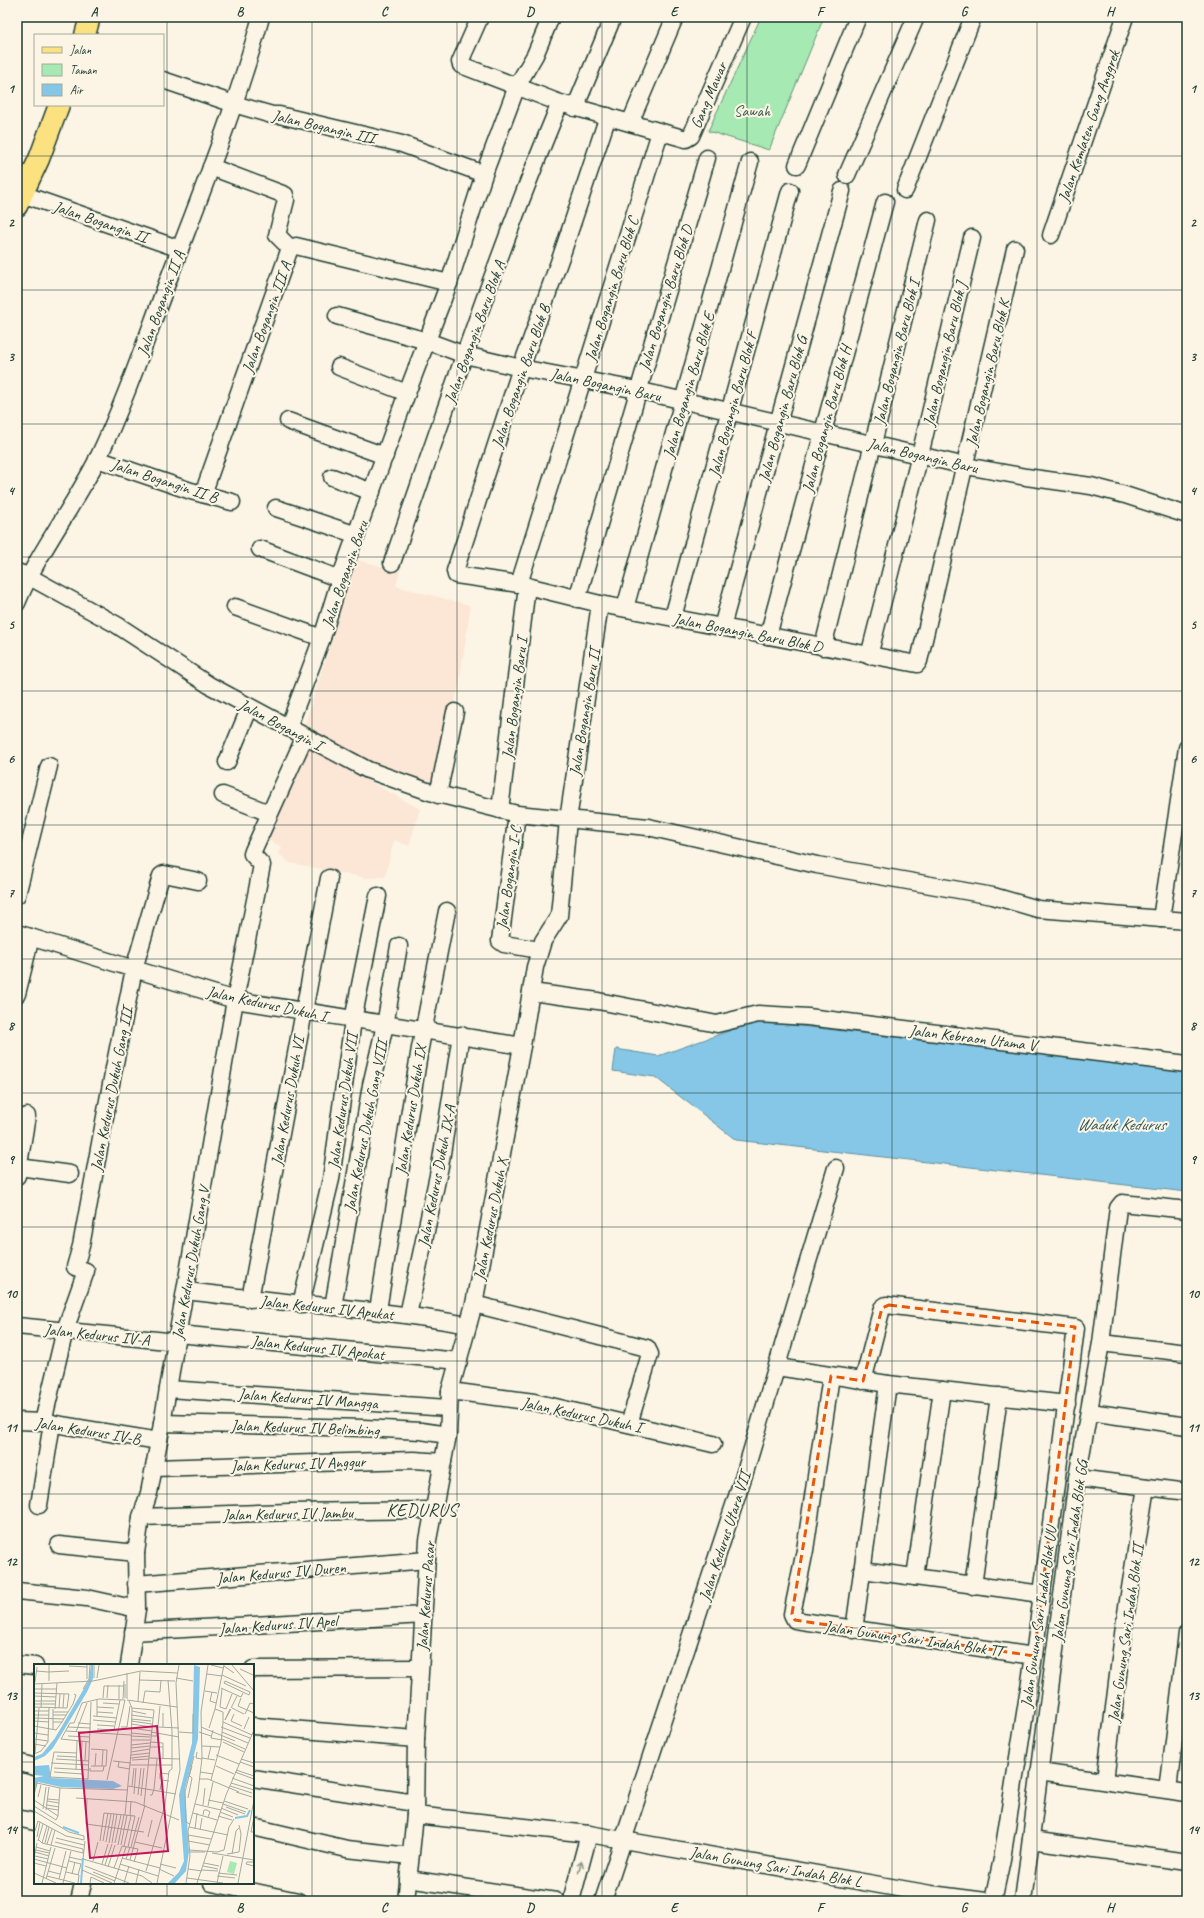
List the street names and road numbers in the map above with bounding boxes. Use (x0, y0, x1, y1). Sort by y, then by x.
street label: Jalan Kemlaten Gang Anggrek (1053, 47, 1125, 206)
street label: Gang Mawar (686, 57, 733, 132)
street label: Jalan Bogangin III (269, 105, 381, 149)
street label: Jalan Bogangin II (50, 196, 154, 249)
street label: Jalan Bogangin Baru Blok C (580, 213, 644, 365)
street label: Jalan Bogangin Baru Blok D (634, 221, 698, 375)
street label: Jalan Bogangin II A (132, 247, 190, 360)
street label: Jalan Bogangin Baru Blok A (440, 257, 510, 407)
street label: Jalan Bogangin III A (237, 258, 297, 377)
street label: Jalan Bogangin Baru Blok I (869, 274, 926, 428)
street label: Jalan Bogangin Baru Blok J (918, 277, 972, 429)
street label: Jalan Bogangin Baru Blok K (961, 295, 1015, 450)
street label: Jalan Bogangin Baru Blok B (487, 300, 555, 452)
street label: Jalan Bogangin Baru Blok E (658, 308, 720, 461)
street label: Jalan Bogangin Baru Blok F (704, 327, 763, 480)
street label: Jalan Bogangin Baru Blok G (754, 332, 813, 485)
street label: Jalan Bogangin Baru Blok H (797, 341, 857, 496)
street label: Jalan Bogangin Baru (548, 363, 664, 407)
street label: Jalan Bogangin Baru (865, 433, 981, 479)
street label: Jalan Bogangin II B (108, 454, 222, 508)
street label: Jalan Bogangin Baru (317, 517, 373, 631)
street label: Jalan Bogangin Baru Blok D (671, 609, 826, 658)
street label: Jalan Bogangin Baru I (497, 633, 533, 761)
street label: Jalan Bogangin Baru II (565, 643, 606, 778)
street label: Jalan Bogangin I (234, 694, 329, 757)
street label: Jalan Bogangin I-C (492, 824, 526, 932)
street label: Jalan Kedurus Dukuh I (204, 981, 332, 1027)
street label: Jalan Kedurus Dukuh Gang III (86, 1002, 138, 1174)
street label: Jalan Kebraon Utama V (907, 1020, 1041, 1056)
street label: Jalan Kedurus Dukuh VII (323, 1028, 363, 1171)
street label: Jalan Kedurus Dukuh VI (267, 1032, 310, 1168)
street label: Jalan Kedurus Dukuh Gang VIII (339, 1035, 393, 1215)
street label: Jalan Kedurus Dukuh IX (391, 1041, 432, 1177)
street label: Jalan Kedurus Dukuh IX-A (413, 1103, 461, 1250)
street label: Jalan Kedurus Dukuh X (469, 1155, 513, 1283)
street label: Jalan Kedurus Dukuh Gang V (168, 1182, 215, 1342)
street label: Jalan Kedurus IV Apukat (258, 1291, 396, 1325)
street label: Jalan Kedurus IV-A (42, 1319, 151, 1351)
street label: Jalan Kedurus IV Apokat (249, 1331, 387, 1365)
street label: Jalan Kedurus IV Mangga (236, 1384, 380, 1414)
street label: Jalan Kedurus Dukuh I (519, 1392, 647, 1438)
street label: Jalan Kedurus IV-B (33, 1413, 143, 1449)
street label: Jalan Kedurus IV Belimbing (230, 1415, 381, 1441)
street label: Jalan Kedurus IV Anggur (229, 1452, 367, 1476)
street label: Jalan Gunung Sari Indah Blok GG (1047, 1457, 1093, 1644)
street label: Jalan Kedurus Utara VII (694, 1466, 756, 1604)
street label: Jalan Kedurus IV Jambu (222, 1503, 354, 1525)
street label: Jalan Gunung Sari Indah Blok UU (1016, 1522, 1062, 1710)
street label: Jalan Kedurus Pasar (412, 1539, 440, 1652)
street label: Jalan Gunung Sari Indah Blok II (1103, 1539, 1149, 1725)
street label: Jalan Kedurus IV Duren (215, 1557, 347, 1589)
street label: Jalan Kedurus IV Apel (217, 1611, 341, 1639)
street label: Jalan Gunung Sari Indah Blok TT (822, 1616, 1009, 1662)
street label: Jalan Gunung Sari Indah Blok L (688, 1842, 863, 1892)

